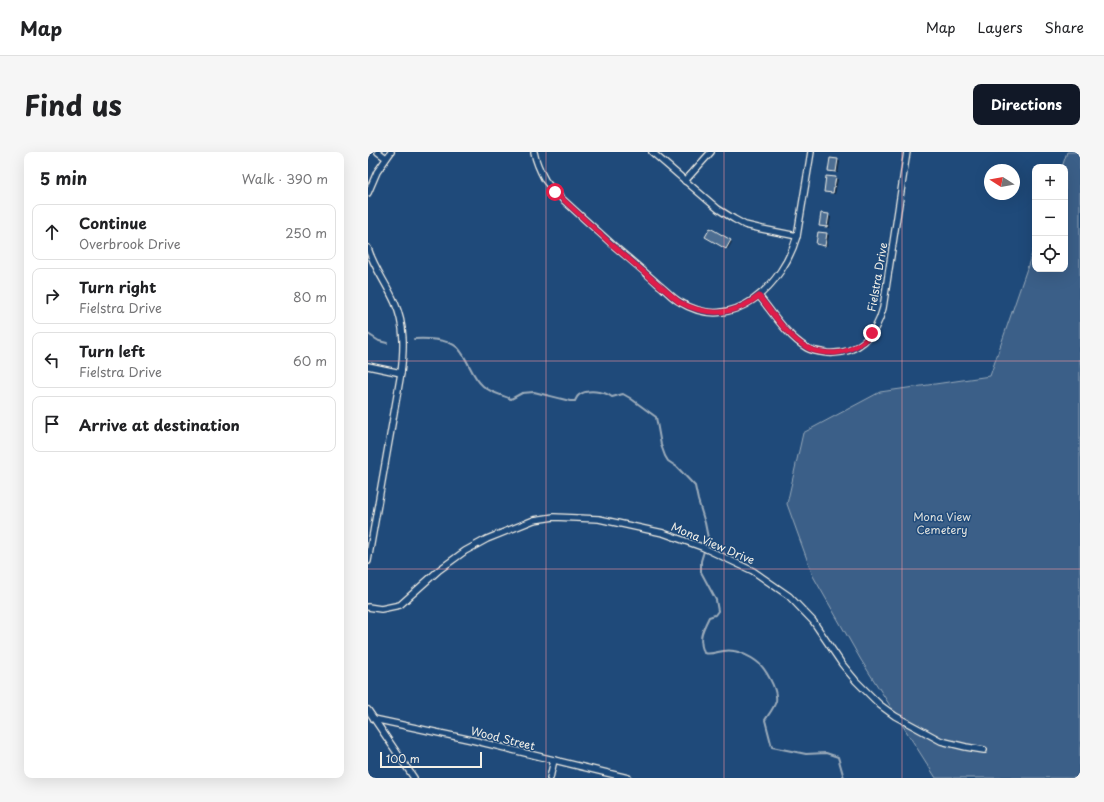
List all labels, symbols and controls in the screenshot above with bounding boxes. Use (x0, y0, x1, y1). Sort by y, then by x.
text: Map (20, 14, 62, 42)
text: Map (926, 17, 956, 38)
text: Layers (978, 17, 1023, 38)
text: Share (1045, 17, 1084, 38)
text: Find us (24, 83, 122, 126)
button: Directions (973, 84, 1080, 125)
north arrow (984, 164, 1020, 200)
map controls (1032, 164, 1068, 272)
button: + (1032, 164, 1068, 200)
text: 5 min (40, 165, 87, 191)
text: Walk · 390 m (242, 169, 328, 188)
route start (546, 183, 564, 201)
button: − (1032, 200, 1068, 236)
text: Continue (79, 211, 147, 234)
icon: ahead (41, 221, 63, 243)
text: 250 m (285, 223, 327, 242)
text: Overbrook Drive (79, 234, 181, 253)
button: locate (1032, 236, 1068, 272)
street label: Fielstra Drive (863, 241, 891, 313)
text: Turn right (79, 275, 156, 298)
icon: right (41, 285, 63, 307)
text: 80 m (293, 287, 327, 306)
text: Fielstra Drive (79, 298, 162, 317)
route end (863, 324, 881, 342)
text: Turn left (79, 339, 145, 362)
icon: left (41, 349, 63, 371)
text: 60 m (293, 351, 327, 370)
text: Fielstra Drive (79, 362, 162, 381)
icon: arrive (41, 413, 63, 435)
text: Arrive at destination (79, 413, 240, 436)
park label: Mona View Cemetery (913, 508, 971, 538)
street label: Mona View Drive (669, 518, 758, 568)
street label: Wood Street (469, 722, 537, 754)
scale bar (380, 750, 482, 769)
text: 100 m (386, 750, 420, 767)

